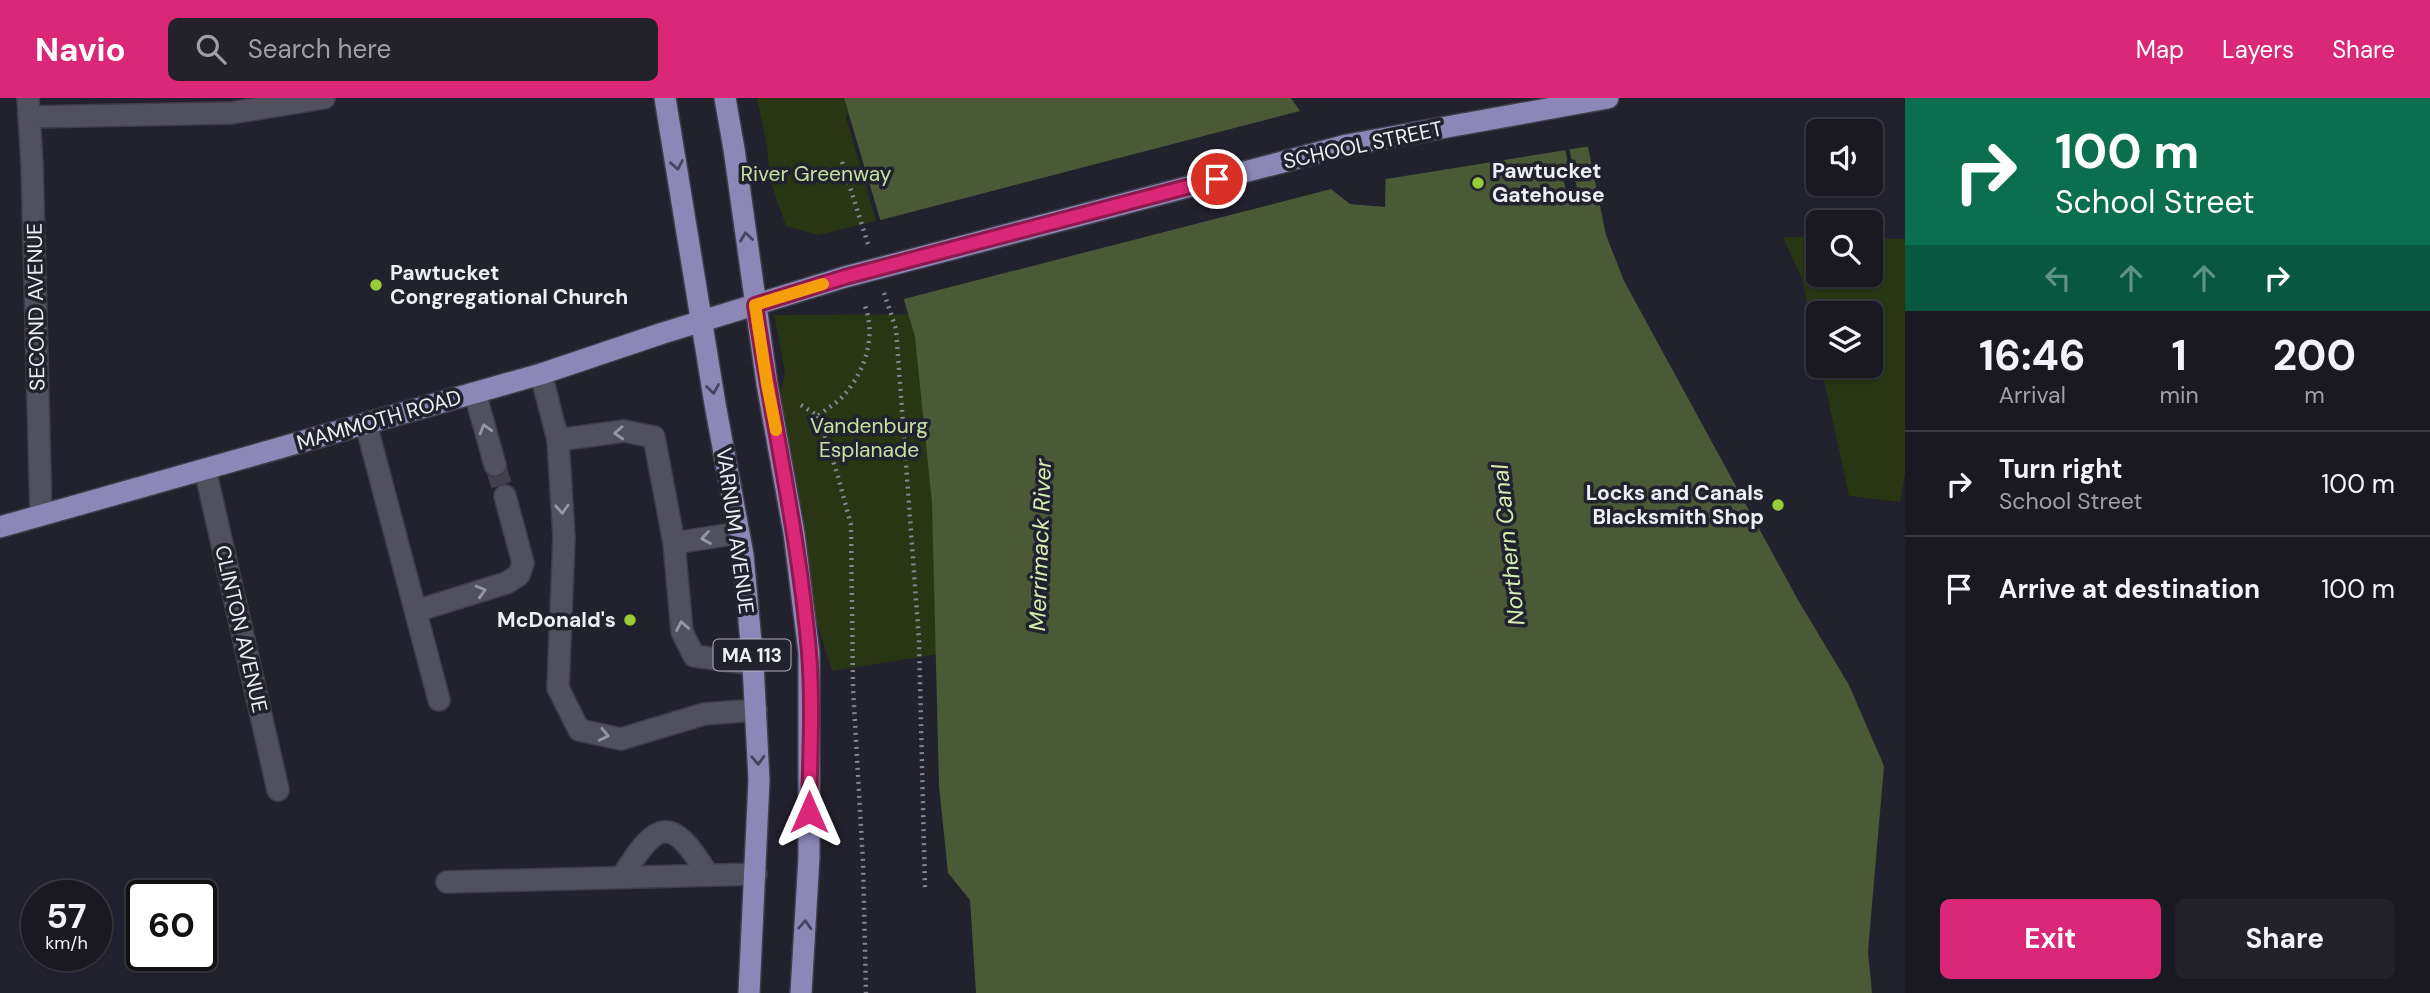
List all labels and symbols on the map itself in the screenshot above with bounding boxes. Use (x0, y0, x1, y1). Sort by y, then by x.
street label: SCHOOL STREET (1281, 114, 1445, 176)
pin (1187, 149, 1247, 209)
place label: Pawtucket Gatehouse (1492, 157, 1605, 209)
one-way arrow (669, 159, 684, 171)
park label: River Greenway (741, 160, 892, 188)
marker: Pawtucket Gatehouse (1470, 175, 1486, 191)
street label: SECOND AVENUE (21, 223, 51, 391)
one-way arrow (739, 231, 754, 243)
place label: Pawtucket Congregational Church (390, 259, 628, 311)
marker: Pawtucket Congregational Church (368, 277, 384, 293)
street label: MAMMOTH ROAD (293, 383, 465, 457)
one-way arrow (705, 383, 720, 395)
park label: Vandenburg Esplanade (810, 412, 928, 464)
one-way arrow (479, 423, 494, 435)
one-way arrow (613, 425, 624, 440)
street label: VARNUM AVENUE (709, 446, 761, 616)
water label: Merrimack River (1022, 457, 1058, 632)
water label: Northern Canal (1485, 462, 1531, 627)
place label: Locks and Canals Blacksmith Shop (1586, 479, 1764, 531)
marker: Locks and Canals Blacksmith Shop (1770, 497, 1786, 513)
one-way arrow (554, 503, 569, 514)
one-way arrow (700, 530, 712, 545)
street label: CLINTON AVENUE (208, 543, 274, 715)
one-way arrow (474, 585, 487, 599)
place label: McDonald's (497, 606, 616, 634)
marker: McDonald's (622, 612, 638, 628)
one-way arrow (675, 620, 690, 631)
road number: MA 113 (714, 640, 790, 670)
one-way arrow (598, 727, 610, 742)
one-way arrow (751, 755, 766, 766)
position arrow (772, 775, 846, 849)
speed limit sign: 60 (126, 880, 217, 971)
one-way arrow (797, 919, 812, 930)

